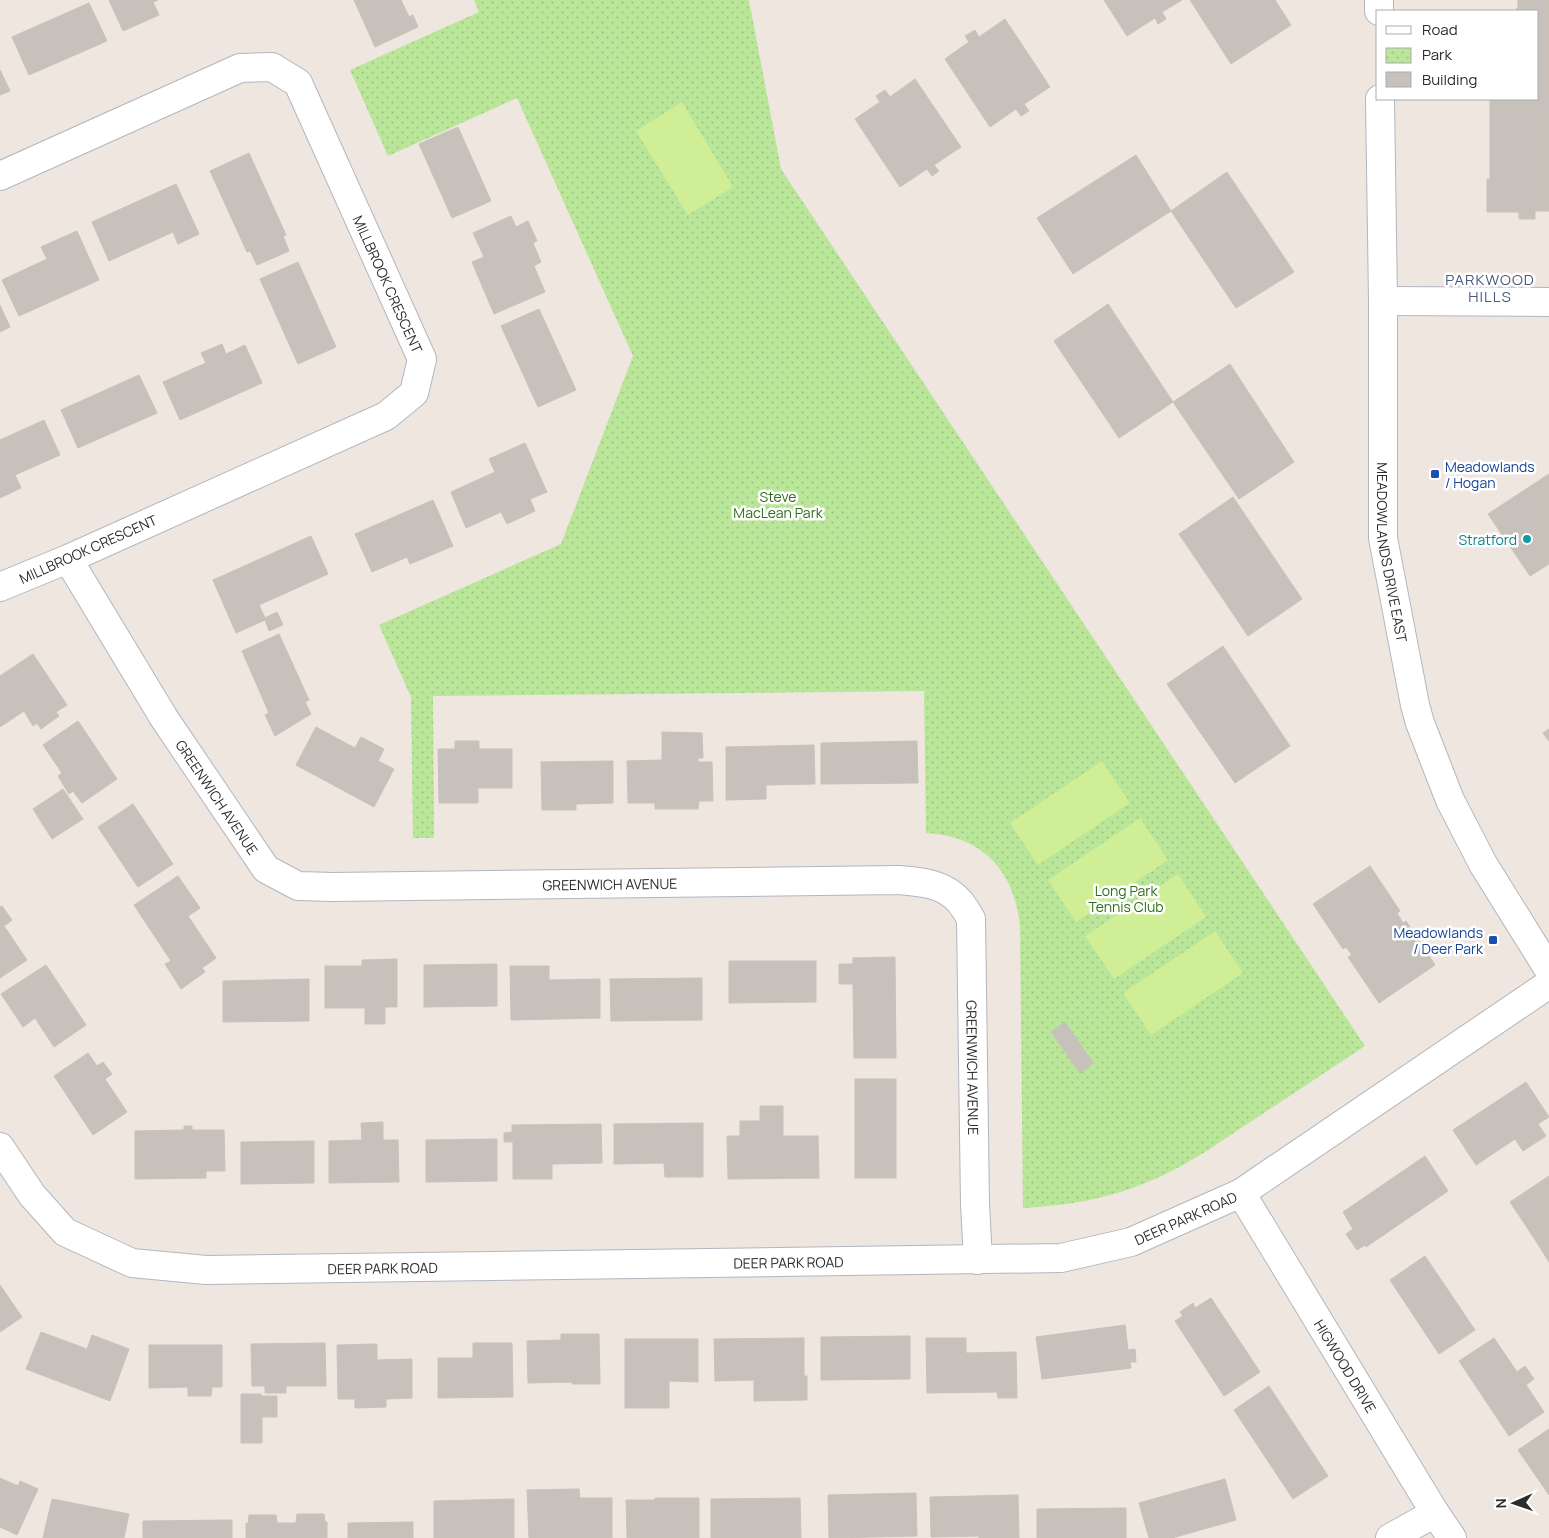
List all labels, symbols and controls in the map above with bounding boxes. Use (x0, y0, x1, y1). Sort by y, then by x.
legend (1376, 10, 1539, 100)
text: Road (1422, 19, 1458, 40)
text: Park (1422, 44, 1452, 65)
text: Building (1422, 69, 1477, 90)
street label: MILLBROOK CRESCENT (349, 212, 428, 356)
district label: PARKWOOD HILLS (1445, 269, 1535, 307)
place label: Meadowlands / Hogan (1445, 457, 1535, 492)
street label: MEADOWLANDS DRIVE EAST (1374, 462, 1412, 644)
marker: Meadowlands / Hogan (1429, 468, 1441, 480)
park label: Steve MacLean Park (733, 487, 824, 522)
street label: MILLBROOK CRESCENT (16, 510, 160, 588)
place label: Stratford (1458, 530, 1517, 549)
marker: Stratford (1521, 533, 1533, 545)
street label: GREENWICH AVENUE (172, 736, 263, 858)
street label: GREENWICH AVENUE (542, 873, 677, 894)
park label: Long Park Tennis Club (1088, 881, 1164, 916)
place label: Meadowlands / Deer Park (1393, 923, 1484, 958)
marker: Meadowlands / Deer Park (1487, 934, 1499, 946)
street label: GREENWICH AVENUE (963, 1000, 984, 1135)
street label: DEER PARK ROAD (1131, 1187, 1240, 1249)
street label: DEER PARK ROAD (733, 1252, 844, 1272)
street label: DEER PARK ROAD (327, 1257, 438, 1278)
street label: HIGWOOD DRIVE (1310, 1316, 1381, 1416)
north arrow (1489, 1478, 1539, 1528)
text: N (1491, 1498, 1510, 1509)

